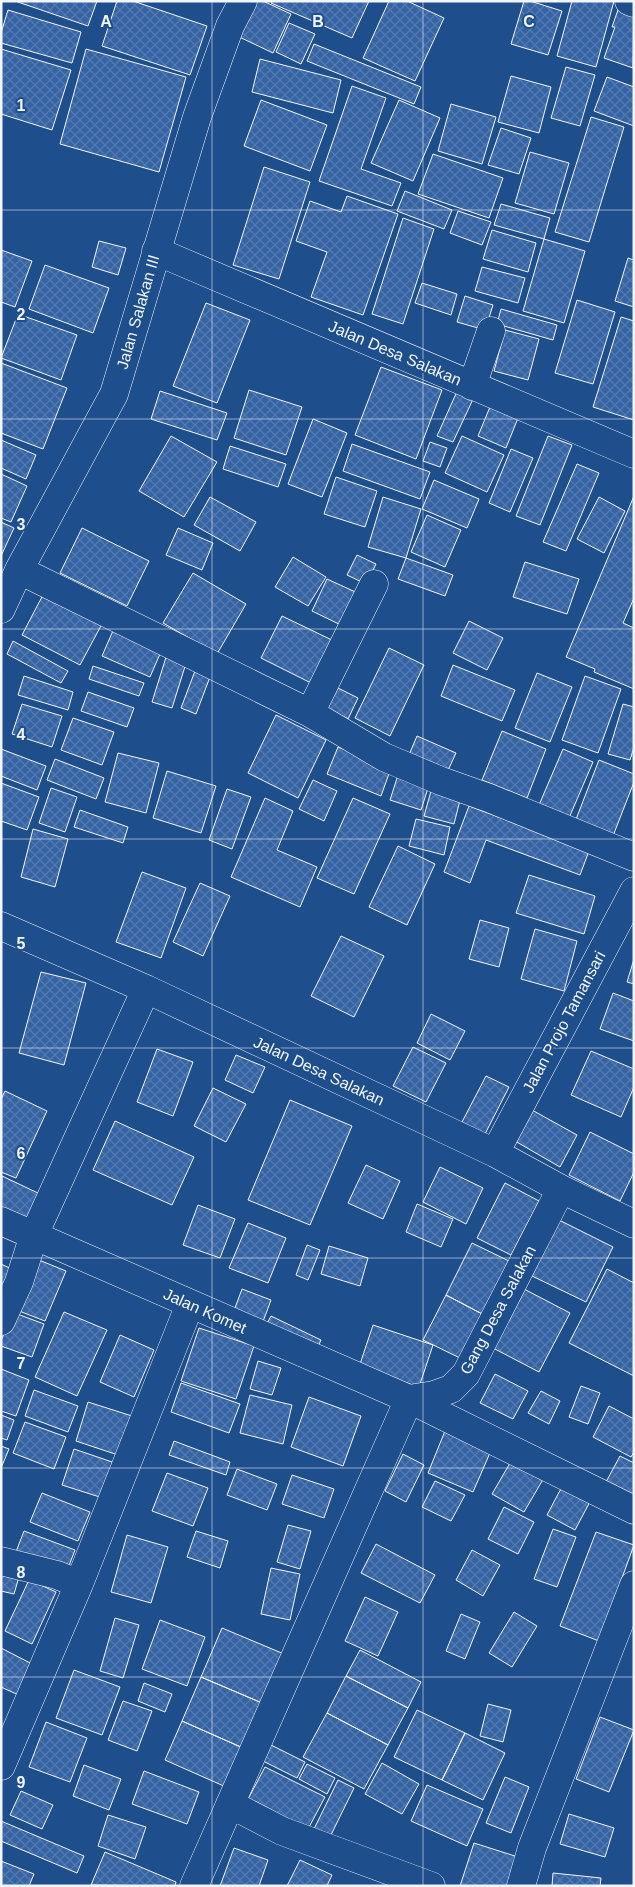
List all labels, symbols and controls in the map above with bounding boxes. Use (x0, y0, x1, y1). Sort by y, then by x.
text: A (100, 13, 112, 30)
text: B (312, 13, 324, 30)
text: C (523, 13, 535, 30)
text: 1 (17, 97, 26, 114)
street label: Jalan Salakan III (114, 253, 162, 371)
text: 2 (17, 306, 26, 323)
street label: Jalan Desa Salakan (326, 317, 464, 389)
text: 3 (17, 516, 26, 533)
text: 4 (17, 726, 26, 743)
text: 5 (17, 935, 26, 952)
street label: Jalan Projo Tamansari (519, 948, 609, 1096)
street label: Jalan Desa Salakan (251, 1033, 387, 1109)
text: 6 (17, 1145, 26, 1162)
street label: Gang Desa Salakan (457, 1243, 539, 1377)
street label: Jalan Komet (161, 1285, 250, 1337)
text: 7 (17, 1355, 26, 1372)
text: 8 (17, 1564, 26, 1581)
text: 9 (17, 1774, 26, 1791)

